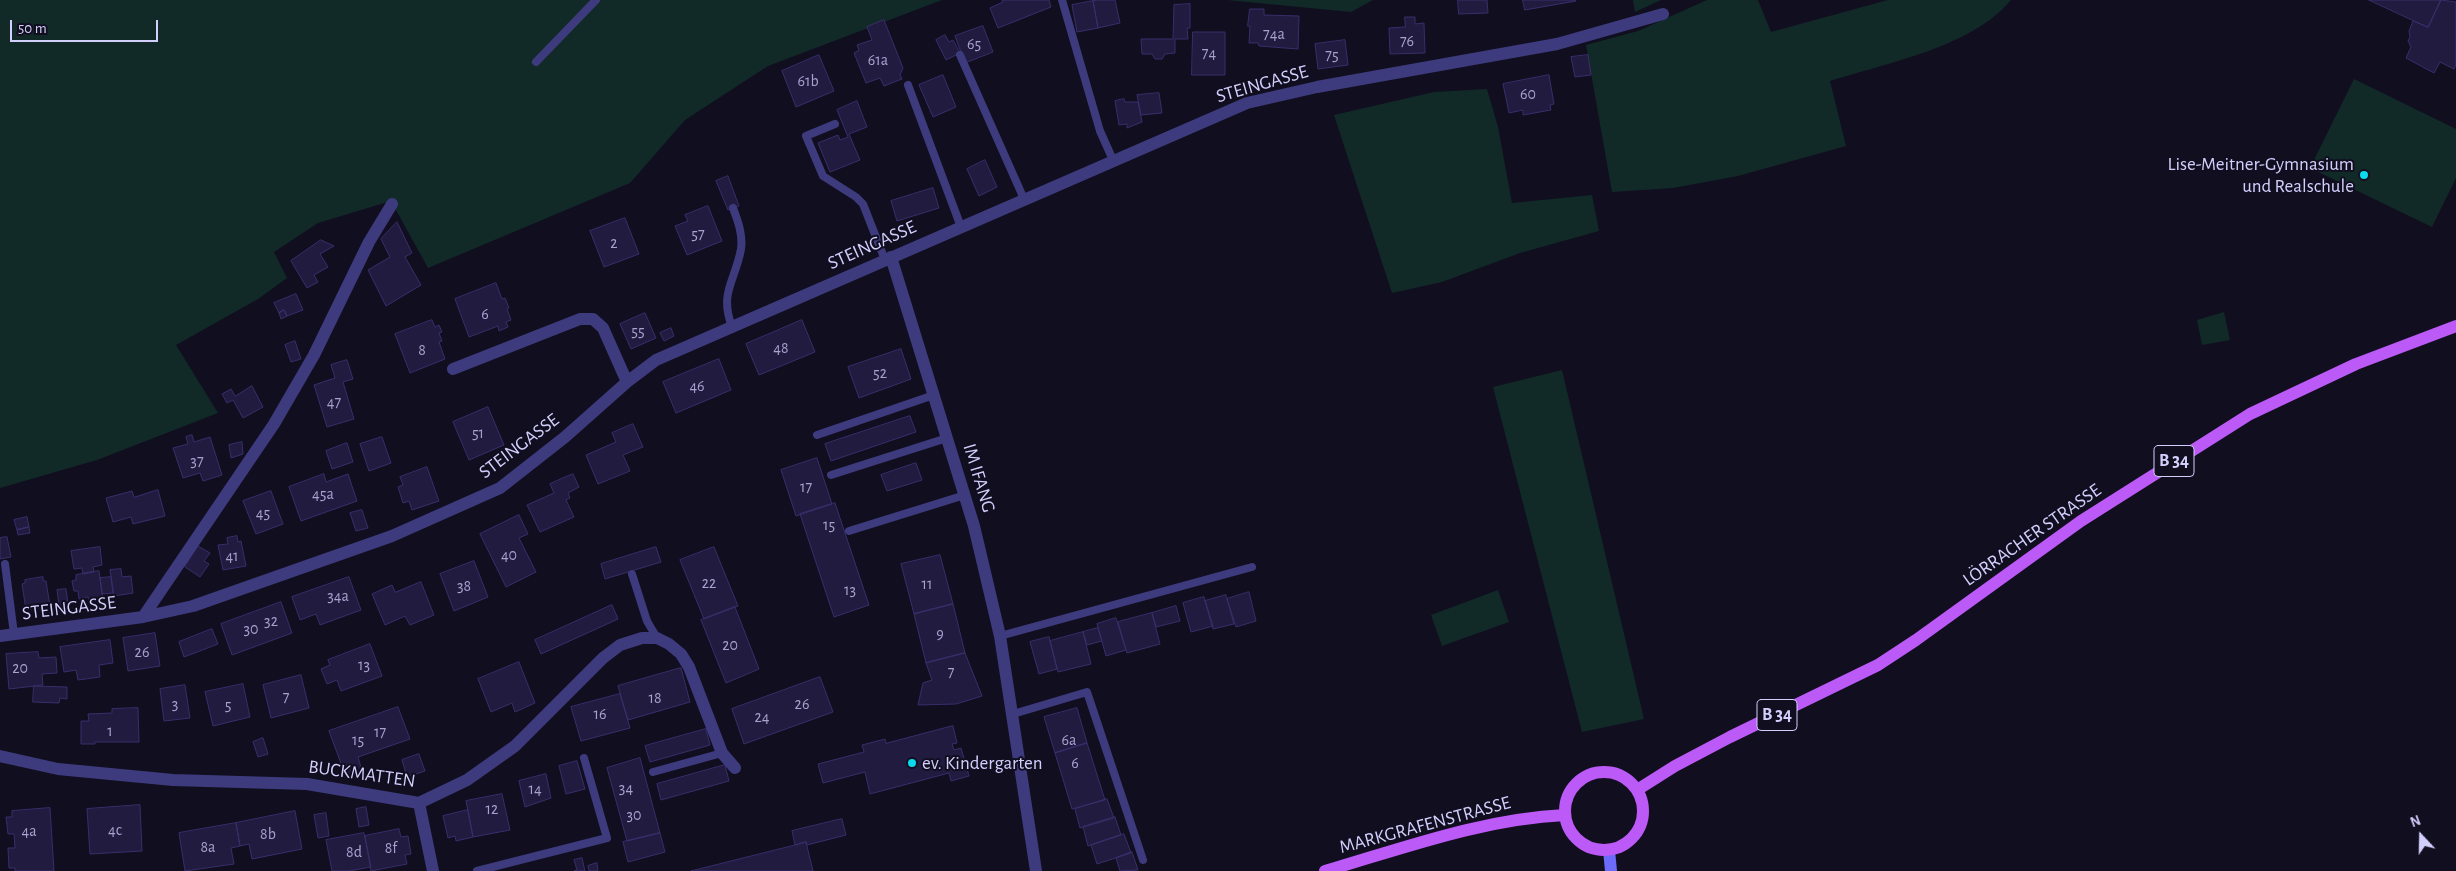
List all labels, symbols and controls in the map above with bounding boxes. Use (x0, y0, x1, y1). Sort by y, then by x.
scale bar (12, 10, 160, 42)
text: 50 m (18, 21, 47, 36)
house number: 74a (1263, 24, 1285, 44)
house number: 76 (1400, 31, 1414, 51)
house number: 65 (967, 34, 981, 54)
house number: 74 (1202, 43, 1216, 63)
house number: 75 (1325, 45, 1339, 65)
house number: 61a (868, 50, 888, 70)
street label: STEINGASSE (1213, 60, 1311, 108)
house number: 61b (797, 71, 819, 91)
house number: 60 (1520, 84, 1536, 104)
place label: Lise-Meitner-Gymnasium und Realschule (2167, 153, 2354, 197)
marker: Lise-Meitner-Gymnasium und Realschule (2358, 169, 2370, 181)
street label: STEINGASSE (824, 215, 920, 275)
house number: 57 (691, 224, 705, 244)
house number: 2 (610, 233, 618, 253)
house number: 6 (481, 304, 489, 324)
house number: 55 (631, 321, 645, 341)
house number: 48 (773, 338, 789, 358)
house number: 8 (418, 340, 426, 360)
house number: 52 (873, 363, 887, 383)
house number: 46 (689, 376, 705, 396)
house number: 47 (327, 392, 341, 412)
street label: STEINGASSE (474, 408, 564, 484)
house number: 51 (472, 423, 484, 443)
street label: IM IFANG (958, 441, 1000, 515)
road number: B 34 (2154, 446, 2194, 476)
house number: 37 (190, 451, 204, 471)
house number: 17 (800, 477, 812, 497)
street label: LÖRRACHER STRASSE (1959, 479, 2105, 591)
house number: 45a (312, 484, 334, 504)
house number: 45 (256, 503, 270, 523)
house number: 15 (823, 515, 835, 535)
house number: 40 (501, 545, 517, 565)
house number: 41 (225, 546, 239, 566)
house number: 22 (702, 573, 716, 593)
house number: 11 (921, 574, 933, 594)
house number: 38 (457, 576, 471, 596)
house number: 13 (844, 580, 856, 600)
house number: 34a (327, 586, 349, 606)
street label: STEINGASSE (21, 591, 117, 625)
house number: 32 (264, 611, 278, 631)
house number: 30 (243, 619, 259, 639)
house number: 9 (936, 624, 944, 644)
house number: 20 (722, 635, 738, 655)
house number: 26 (135, 642, 149, 662)
house number: 13 (358, 655, 370, 675)
house number: 20 (12, 658, 28, 678)
house number: 7 (948, 662, 954, 682)
house number: 7 (283, 687, 289, 707)
house number: 18 (648, 688, 662, 708)
house number: 3 (172, 694, 178, 714)
house number: 26 (795, 694, 809, 714)
house number: 5 (225, 695, 231, 715)
road number: B 34 (1757, 700, 1797, 730)
house number: 16 (593, 704, 607, 724)
house number: 24 (755, 707, 769, 727)
house number: 1 (107, 721, 113, 741)
house number: 17 (374, 722, 386, 742)
house number: 15 (352, 730, 364, 750)
house number: 6a (1062, 730, 1076, 750)
place label: ev. Kindergarten (922, 752, 1043, 774)
house number: 6 (1071, 753, 1079, 773)
street label: BUCKMATTEN (307, 755, 417, 793)
marker: ev. Kindergarten (906, 757, 918, 769)
house number: 34 (619, 778, 633, 798)
house number: 14 (528, 779, 542, 799)
street label: MARKGRAFENSTRASSE (1337, 791, 1513, 859)
house number: 12 (486, 799, 498, 819)
house number: 30 (626, 805, 642, 825)
north arrow (2396, 811, 2446, 861)
text: N (2409, 814, 2423, 830)
house number: 4c (108, 820, 122, 840)
house number: 4a (21, 821, 37, 841)
house number: 8b (260, 824, 276, 844)
house number: 8a (201, 837, 215, 857)
house number: 8f (385, 838, 397, 858)
house number: 8d (346, 842, 362, 862)

